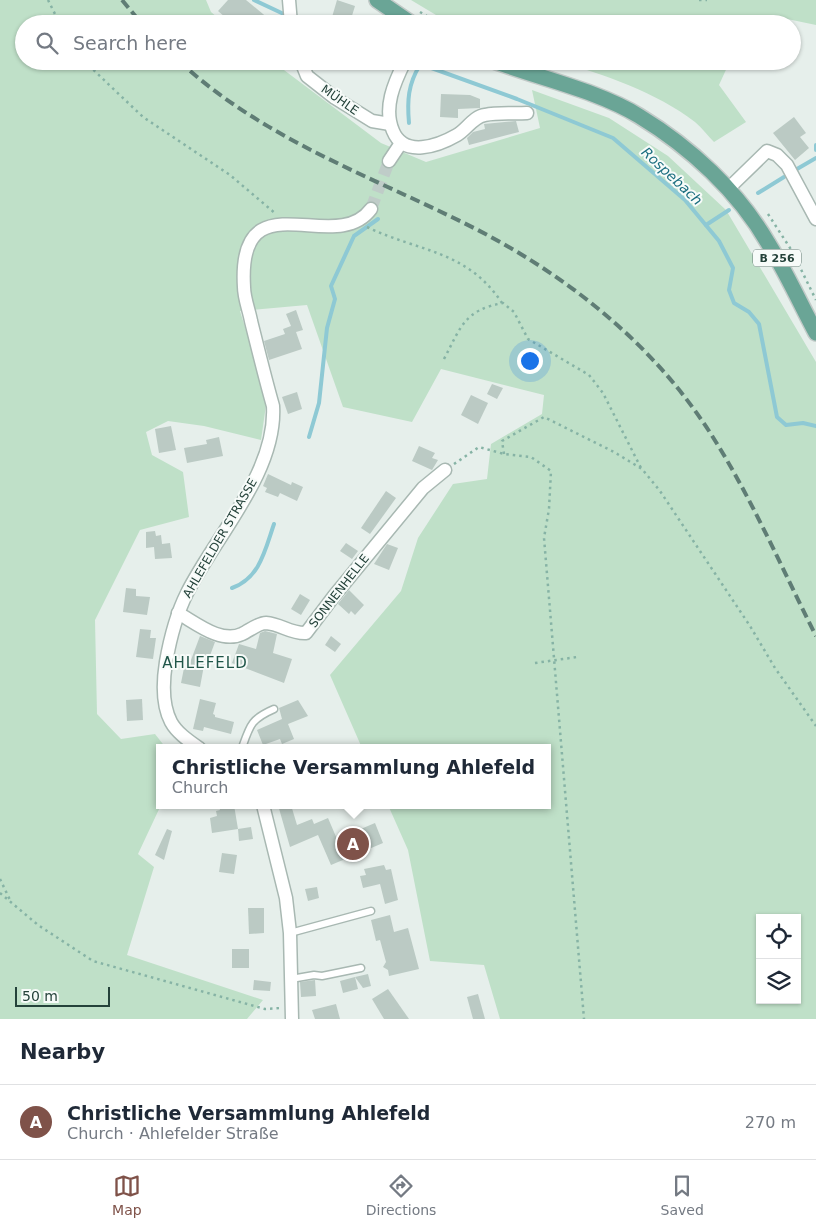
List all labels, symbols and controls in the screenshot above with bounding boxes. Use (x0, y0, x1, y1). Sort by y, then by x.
search box (15, 15, 801, 70)
icon: search (33, 29, 61, 57)
text: Search here (73, 32, 187, 54)
street label: MÜHLE (319, 80, 363, 118)
water label: Rospebach (638, 144, 706, 208)
road number: B 256 (753, 250, 801, 266)
your location (517, 348, 543, 374)
street label: AHLEFELDER STRASSE (180, 476, 260, 600)
street label: SONNENHELLE (306, 552, 372, 630)
district label: AHLEFELD (162, 654, 248, 672)
popup (156, 744, 551, 809)
text: Christliche Versammlung Ahlefeld (172, 756, 535, 778)
text: Church (172, 778, 228, 797)
pin: A (337, 825, 369, 863)
map controls (756, 914, 801, 1004)
button: locate (756, 914, 801, 959)
button: layers (756, 959, 801, 1004)
scale bar (15, 984, 110, 1007)
text: 50 m (22, 988, 58, 1004)
text: Nearby (20, 1040, 105, 1064)
text: Christliche Versammlung Ahlefeld (67, 1102, 430, 1124)
text: A (30, 1113, 42, 1132)
text: 270 m (745, 1113, 796, 1132)
text: Church · Ahlefelder Straße (67, 1124, 279, 1143)
tab: Map (112, 1172, 142, 1218)
tab: Directions (366, 1172, 436, 1218)
tab: Saved (661, 1172, 704, 1218)

